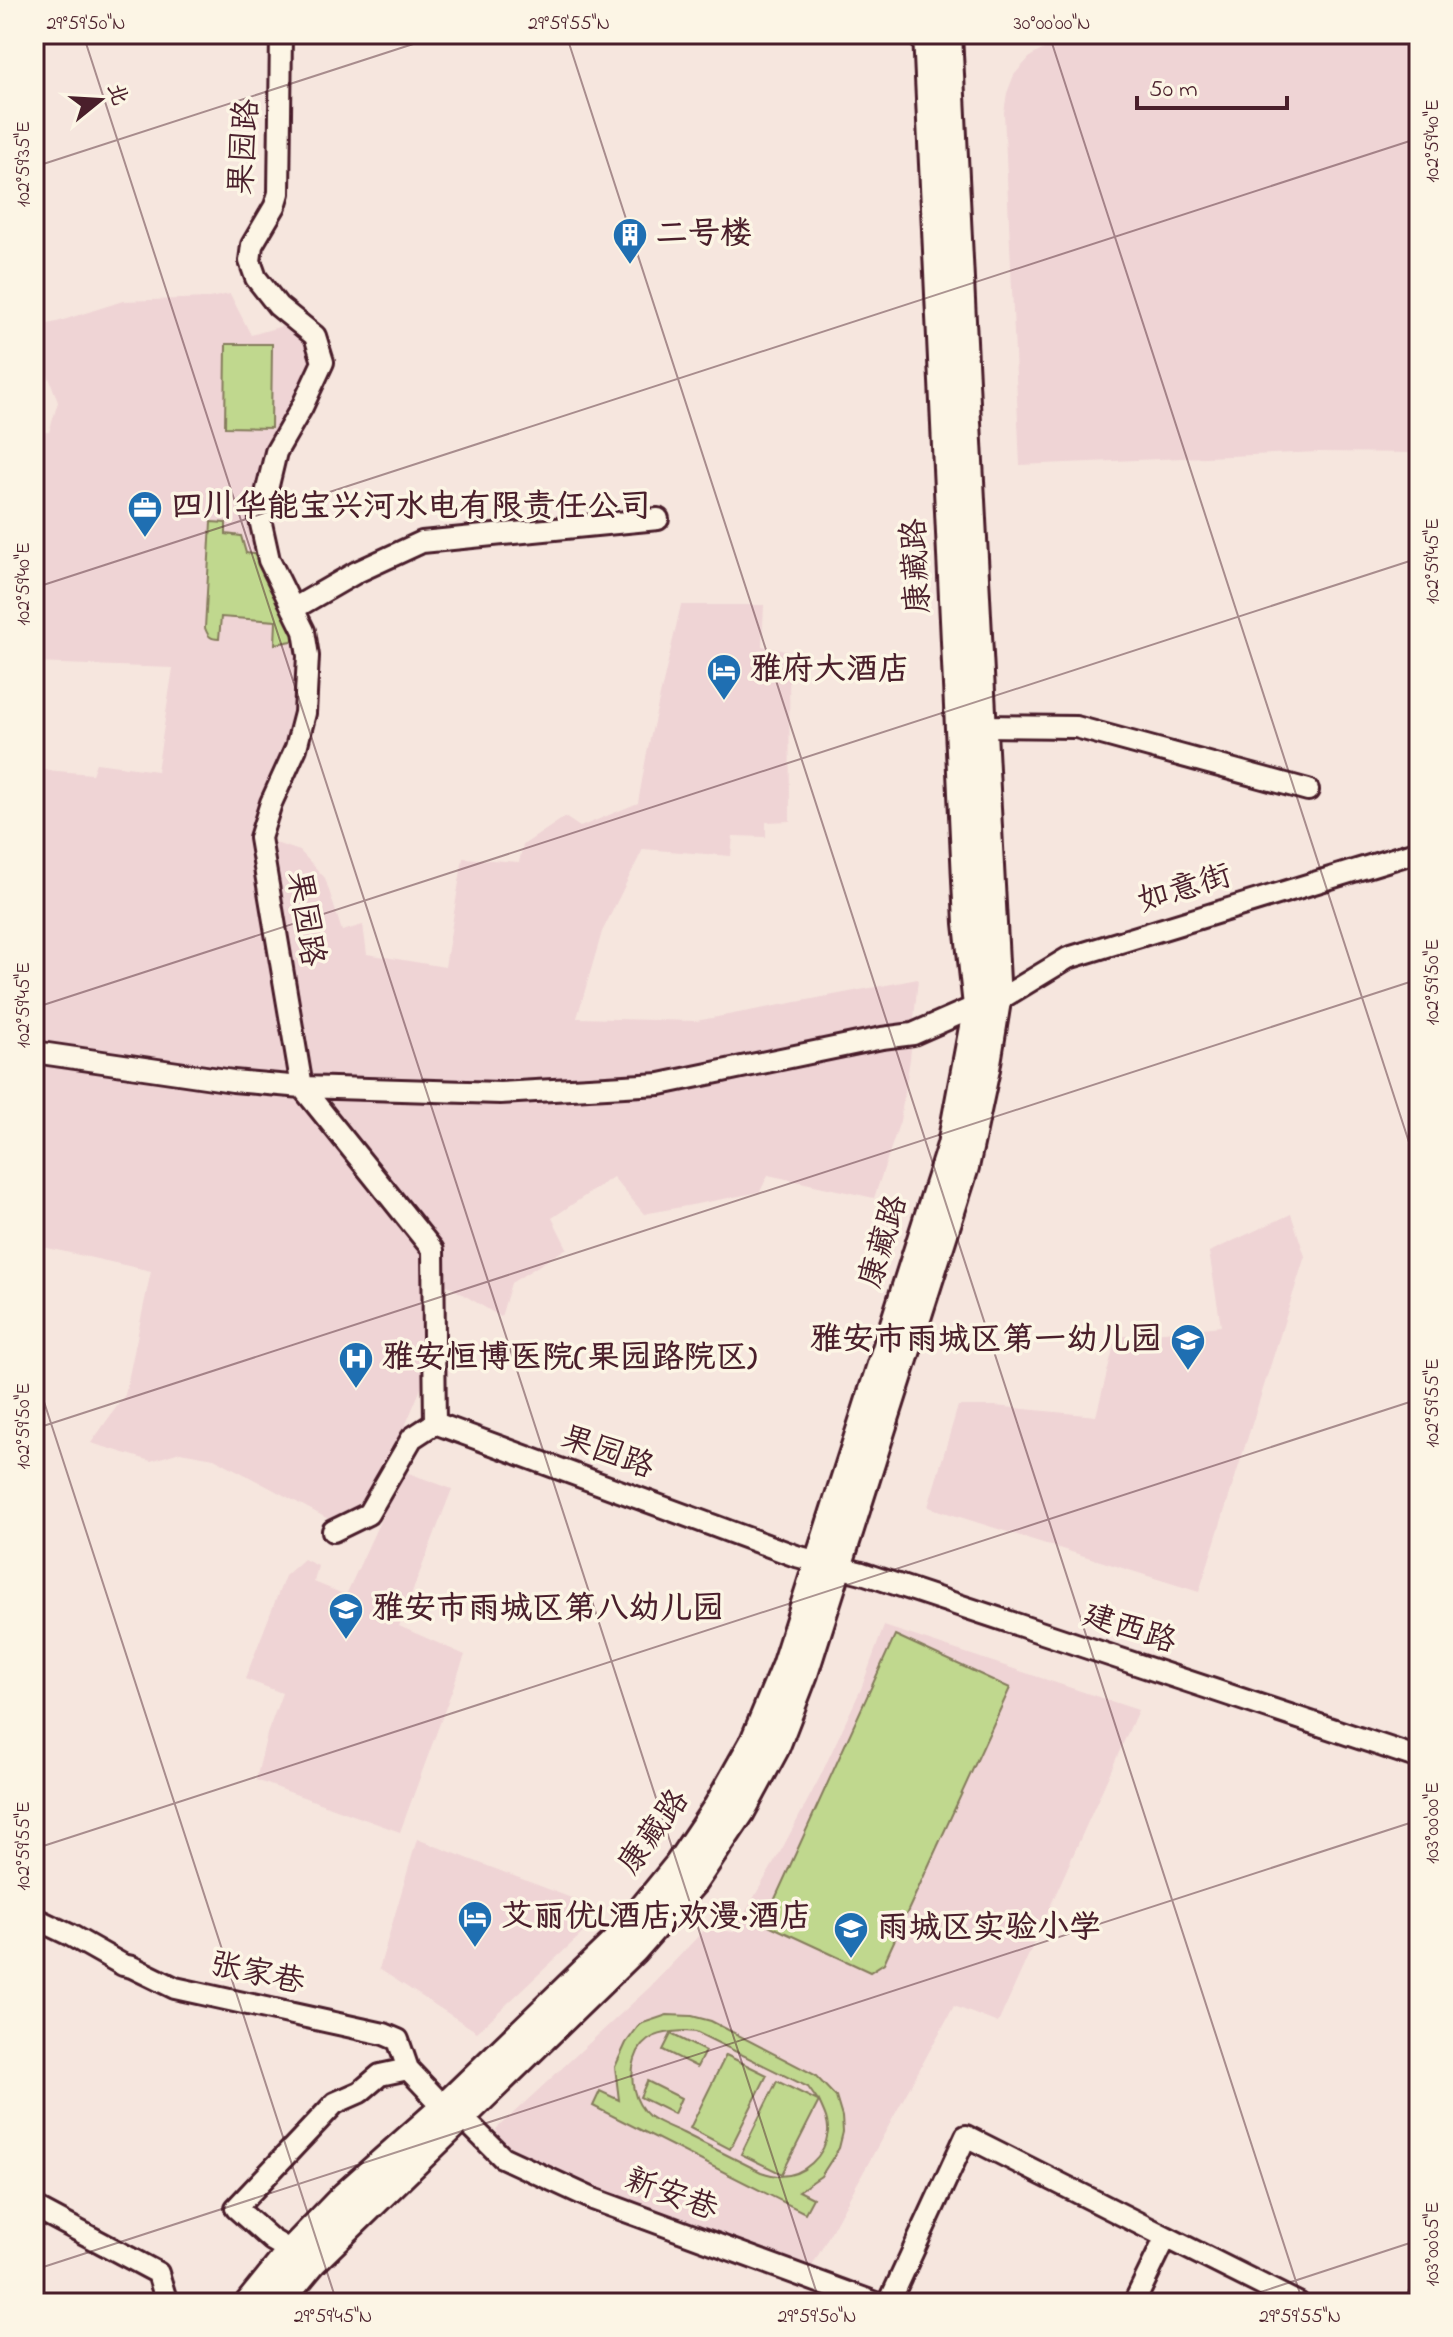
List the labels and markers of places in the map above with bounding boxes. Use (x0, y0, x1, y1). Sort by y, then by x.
place label: 二号楼 (656, 212, 752, 259)
building icon: 二号楼 (611, 216, 649, 266)
place label: 四川华能宝兴河水电有限责任公司 (171, 485, 651, 532)
office icon: 四川华能宝兴河水电有限责任公司 (126, 489, 164, 539)
place label: 雅府大酒店 (750, 648, 910, 695)
hotel icon: 雅府大酒店 (705, 652, 743, 702)
place label: 雅安市雨城区第一幼儿园 (810, 1318, 1162, 1365)
school or university icon: 雅安市雨城区第一幼儿园 (1169, 1322, 1207, 1372)
place label: 雅安恒博医院(果园路院区) (382, 1336, 758, 1383)
hospital icon: 雅安恒博医院(果园路院区) (337, 1340, 375, 1390)
place label: 雅安市雨城区第八幼儿园 (372, 1587, 724, 1634)
school or university icon: 雅安市雨城区第八幼儿园 (327, 1591, 365, 1641)
place label: 艾丽优L酒店;欢漫·酒店 (501, 1895, 812, 1942)
hotel icon: 艾丽优L酒店;欢漫·酒店 (456, 1899, 494, 1949)
place label: 雨城区实验小学 (877, 1906, 1101, 1953)
school or university icon: 雨城区实验小学 (832, 1910, 870, 1960)

